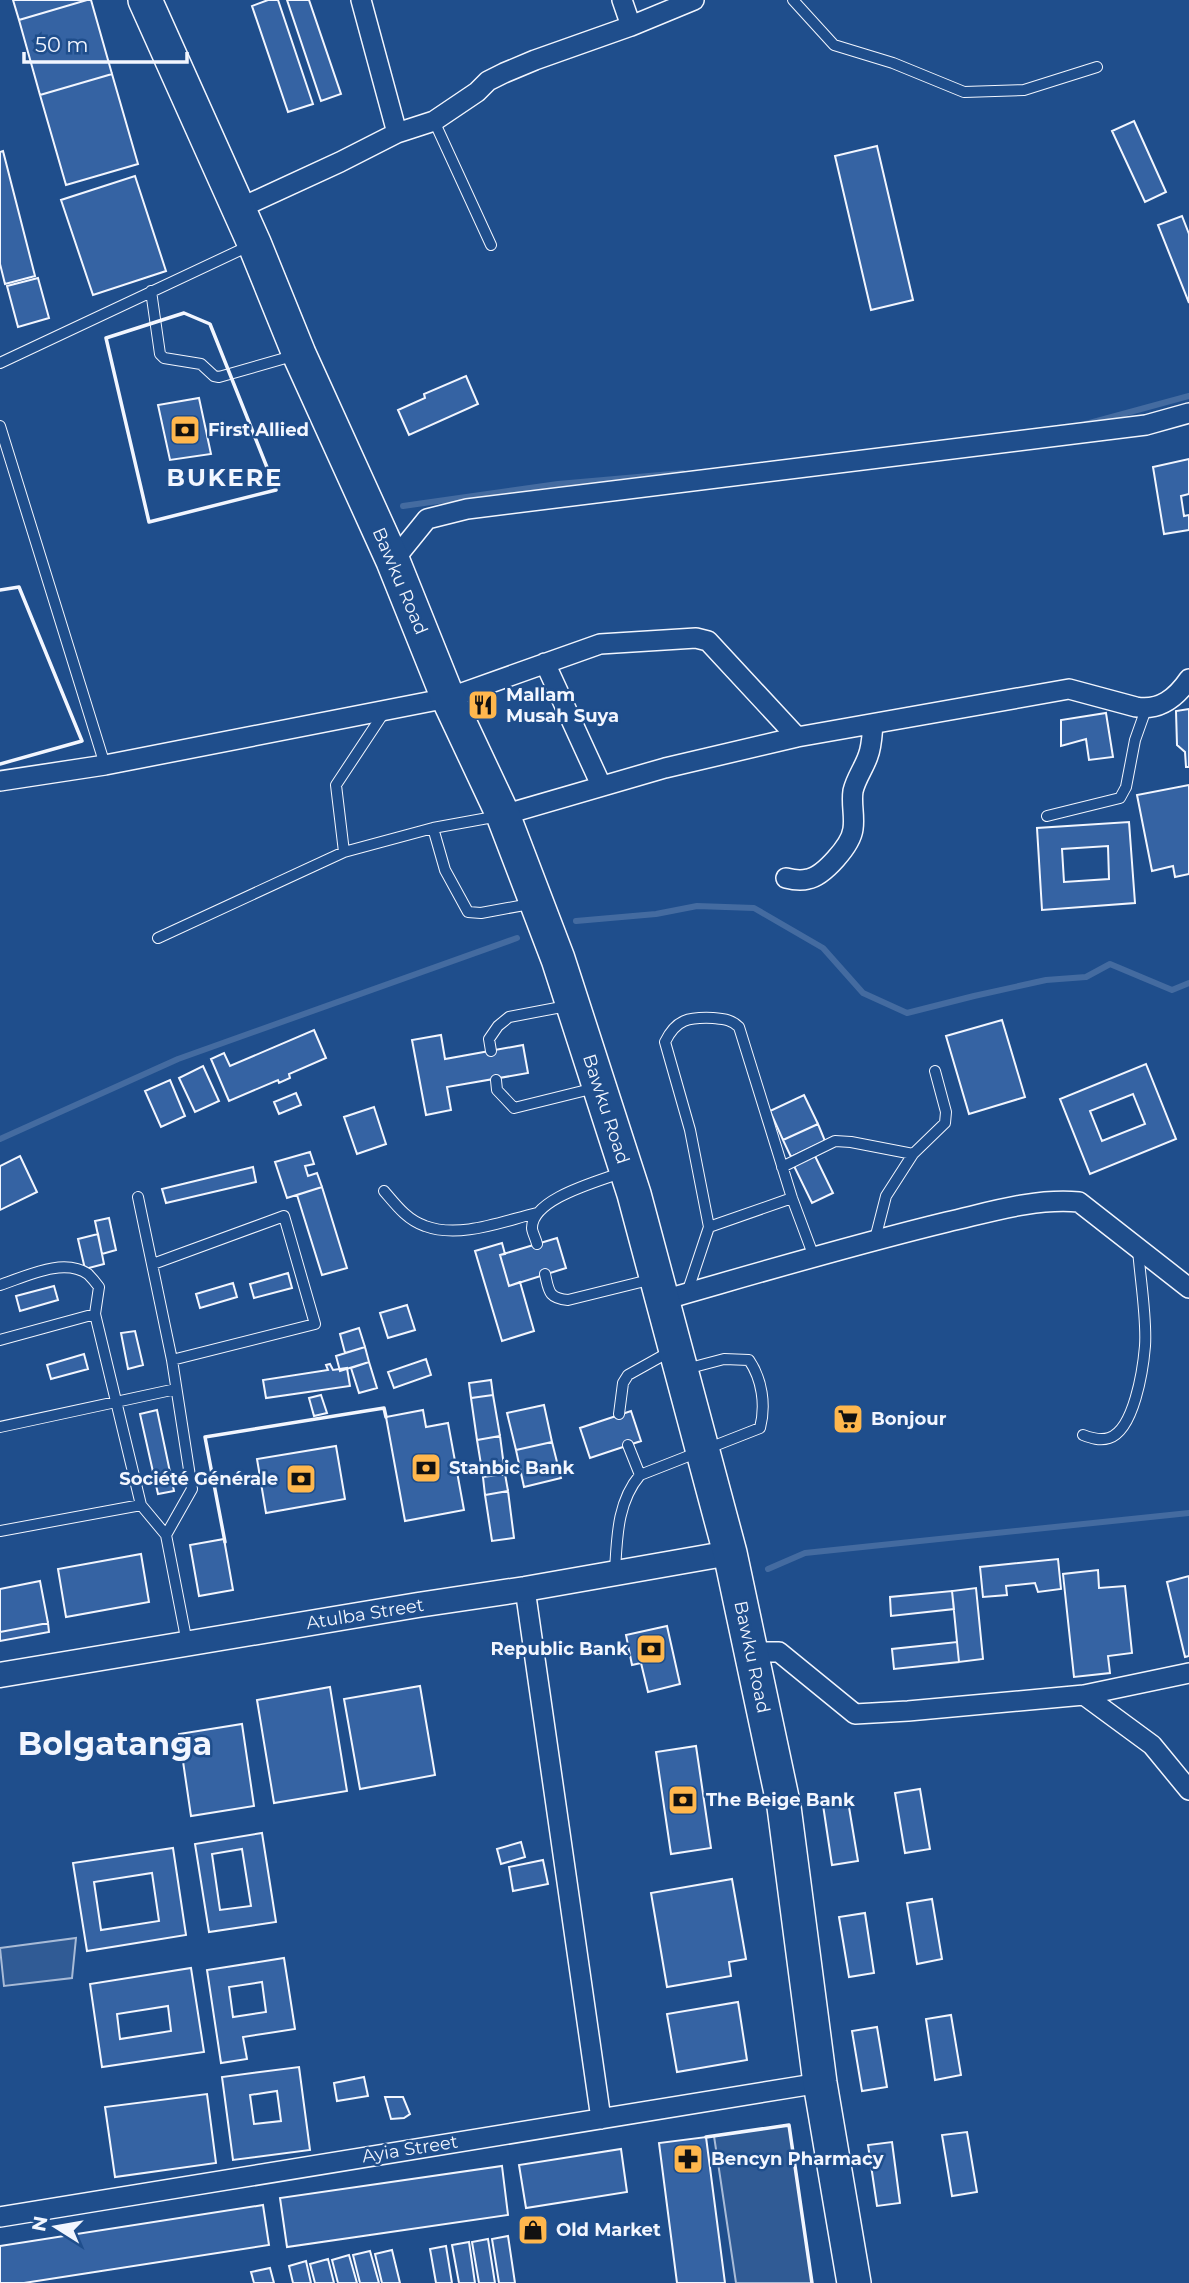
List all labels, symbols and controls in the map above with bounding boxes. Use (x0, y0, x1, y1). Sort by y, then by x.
scale bar (24, 21, 187, 65)
text: 50 m (35, 32, 89, 57)
bank icon: First Allied (168, 413, 202, 447)
place label: First Allied (208, 419, 309, 441)
district label: BUKERE (167, 463, 283, 492)
street label: Bawku Road (368, 524, 432, 638)
place label: Mallam Musah Suya (506, 684, 619, 727)
restaurant icon: Mallam Musah Suya (466, 688, 500, 722)
street label: Bawku Road (578, 1051, 634, 1167)
supermarket icon: Bonjour (831, 1402, 865, 1436)
place label: Bonjour (871, 1408, 947, 1430)
bank icon: Stanbic Bank (409, 1451, 443, 1485)
place label: Stanbic Bank (449, 1457, 574, 1479)
bank icon: Société Générale (284, 1462, 318, 1496)
place label: Société Générale (119, 1468, 278, 1490)
street label: Atulba Street (305, 1594, 425, 1634)
street label: Bawku Road (729, 1599, 775, 1715)
bank icon: Republic Bank (634, 1632, 668, 1666)
place label: Republic Bank (491, 1638, 628, 1660)
district label: Bolgatanga (18, 1724, 212, 1763)
bank icon: The Beige Bank (666, 1783, 700, 1817)
place label: The Beige Bank (706, 1789, 855, 1811)
street label: Ayia Street (360, 2131, 460, 2167)
pharmacy icon: Bencyn Pharmacy (671, 2142, 705, 2176)
place label: Bencyn Pharmacy (711, 2148, 884, 2170)
north arrow (21, 2192, 91, 2262)
shop icon: Old Market (516, 2213, 550, 2247)
text: N (27, 2214, 53, 2234)
place label: Old Market (556, 2219, 661, 2241)

